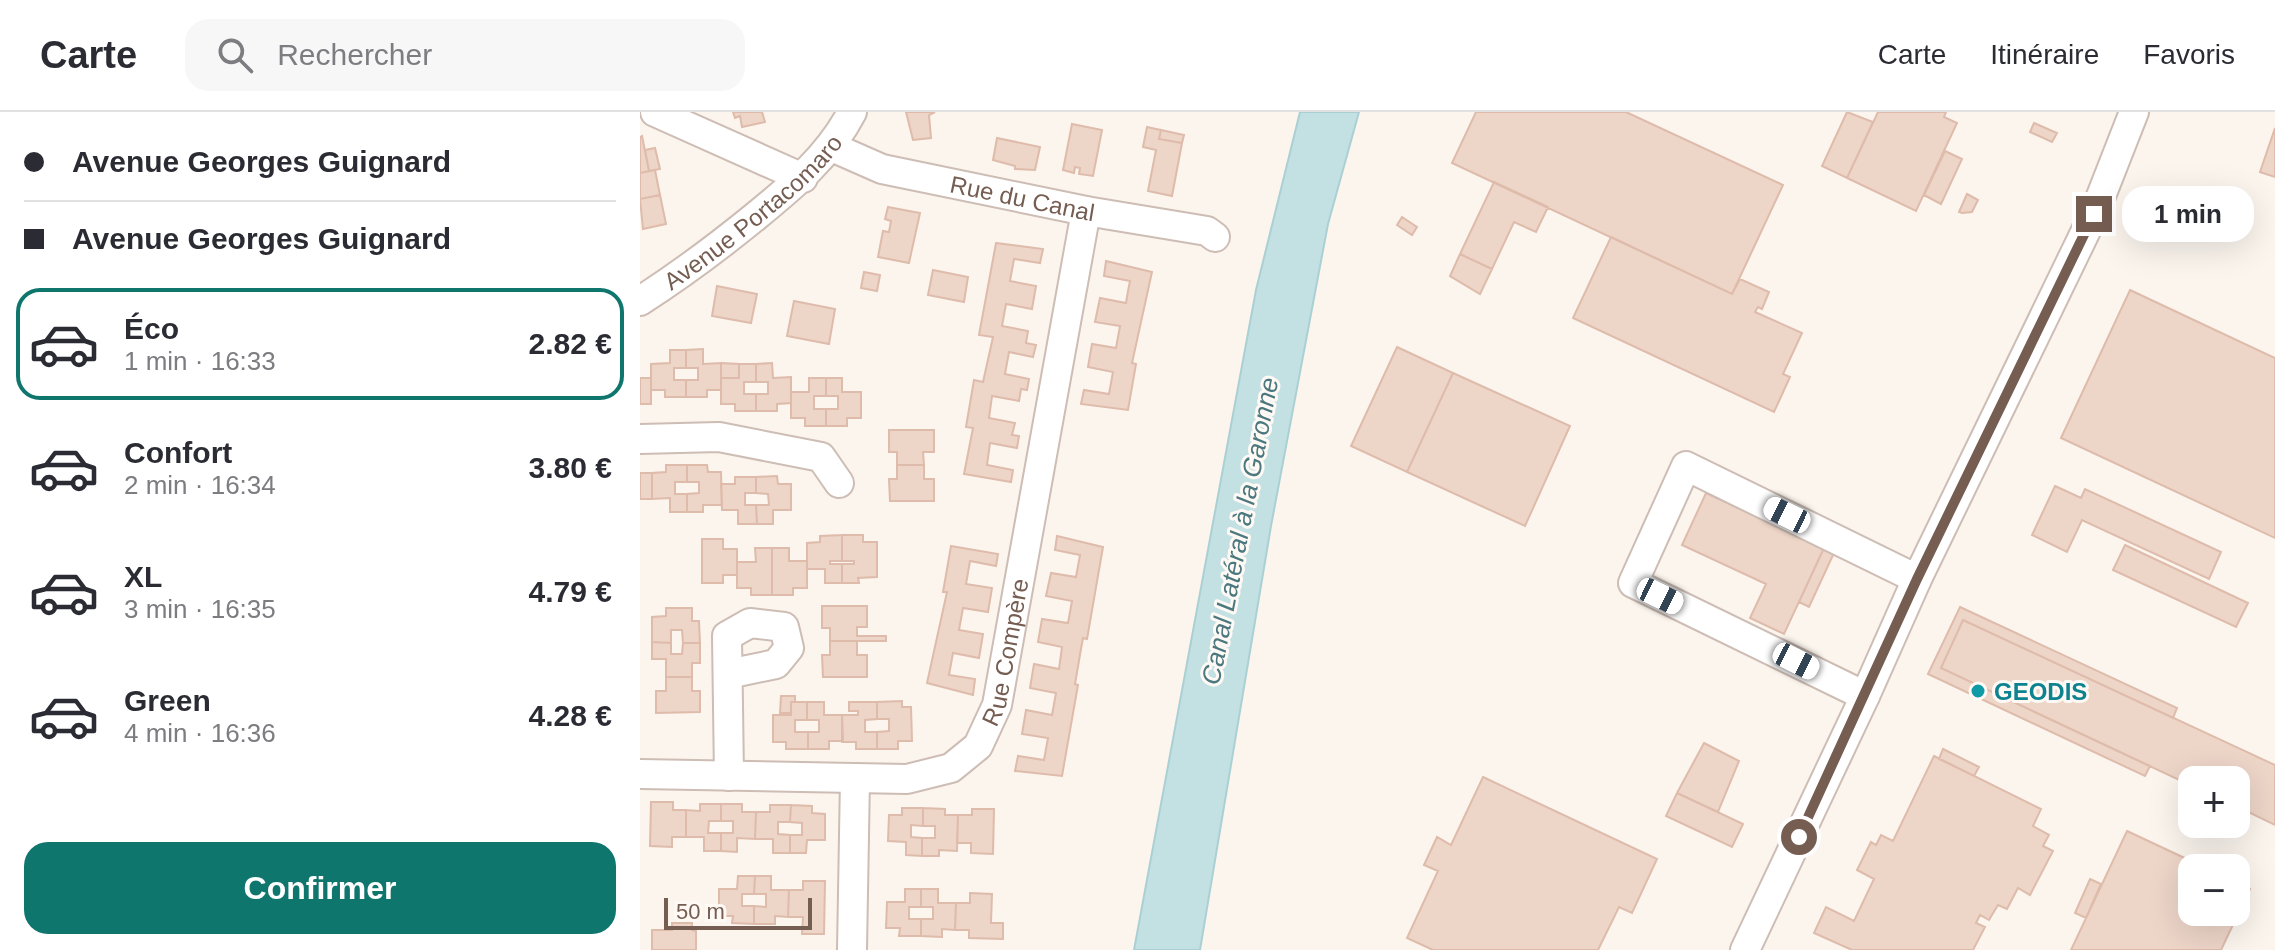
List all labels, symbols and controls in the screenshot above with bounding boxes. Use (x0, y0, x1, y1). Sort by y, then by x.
search box (185, 19, 745, 91)
icon: search (213, 33, 257, 77)
text: Carte (40, 34, 137, 76)
text: Rechercher (277, 38, 432, 71)
text: Carte (1878, 39, 1946, 70)
text: Itinéraire (1990, 39, 2099, 70)
text: Favoris (2143, 39, 2235, 70)
street label: Avenue Portacomaro (659, 129, 847, 295)
text: Avenue Georges Guignard (72, 145, 451, 178)
street label: Rue du Canal (948, 170, 1097, 226)
callout: 1 min (2122, 186, 2254, 242)
route end (2076, 196, 2112, 232)
text: 1 min (2154, 199, 2222, 229)
text: Avenue Georges Guignard (72, 222, 451, 255)
icon: car (28, 308, 100, 380)
text: Éco (124, 312, 179, 345)
text: 2.82 € (529, 327, 612, 360)
text: 1 min · 16:33 (124, 346, 276, 376)
water label: Canal Latéral à la Garonne (1195, 375, 1285, 687)
icon: car (28, 432, 100, 504)
text: Confort (124, 436, 232, 469)
text: 3.80 € (529, 451, 612, 484)
text: 2 min · 16:34 (124, 470, 276, 500)
car (1760, 494, 1814, 536)
icon: car (28, 556, 100, 628)
text: XL (124, 560, 162, 593)
text: 4.79 € (529, 575, 612, 608)
car (1633, 575, 1687, 617)
street label: Rue Compère (976, 576, 1033, 730)
text: 3 min · 16:35 (124, 594, 276, 624)
car (1769, 639, 1823, 683)
place label: GEODIS (1994, 678, 2087, 705)
icon: car (28, 680, 100, 752)
marker: GEODIS (1969, 682, 1987, 700)
text: Green (124, 684, 211, 717)
text: 4.28 € (529, 699, 612, 732)
text: 4 min · 16:36 (124, 718, 276, 748)
map controls (2178, 766, 2250, 926)
button: + (2178, 766, 2250, 838)
route start (1781, 819, 1817, 855)
button: Confirmer (24, 842, 616, 934)
button: − (2178, 854, 2250, 926)
scale bar (664, 894, 812, 930)
text: 50 m (676, 899, 725, 924)

